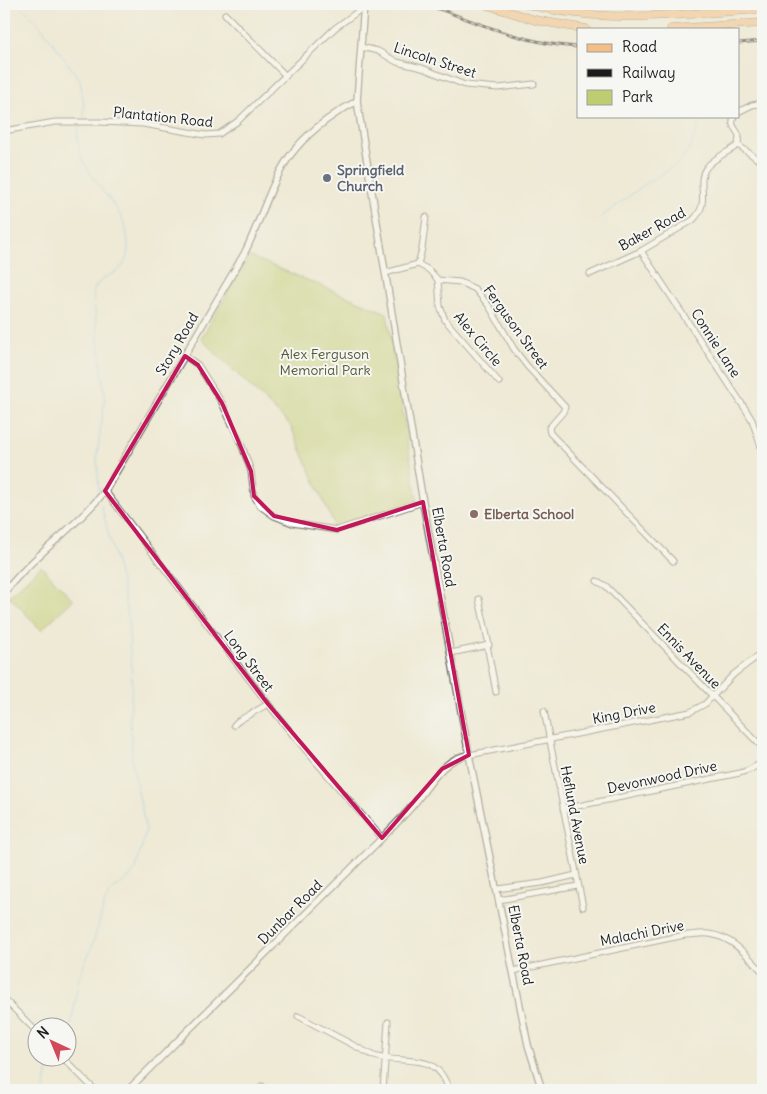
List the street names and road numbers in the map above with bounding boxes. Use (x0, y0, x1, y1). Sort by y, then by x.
street label: Lincoln Street (391, 38, 479, 82)
street label: Plantation Road (112, 103, 214, 131)
street label: Baker Road (615, 203, 689, 255)
street label: Ferguson Street (480, 282, 553, 373)
street label: Connie Lane (687, 305, 745, 381)
street label: Alex Circle (450, 308, 506, 370)
street label: Story Road (152, 309, 202, 379)
street label: Elberta Road (428, 505, 460, 589)
street label: Ennis Avenue (653, 619, 725, 693)
street label: Long Street (220, 627, 278, 695)
street label: King Drive (591, 698, 657, 728)
street label: Devonwood Drive (606, 757, 718, 797)
street label: Heflund Avenue (557, 764, 593, 866)
street label: Dunbar Road (254, 876, 326, 948)
street label: Elberta Road (504, 903, 538, 987)
street label: Malachi Drive (599, 916, 685, 950)

